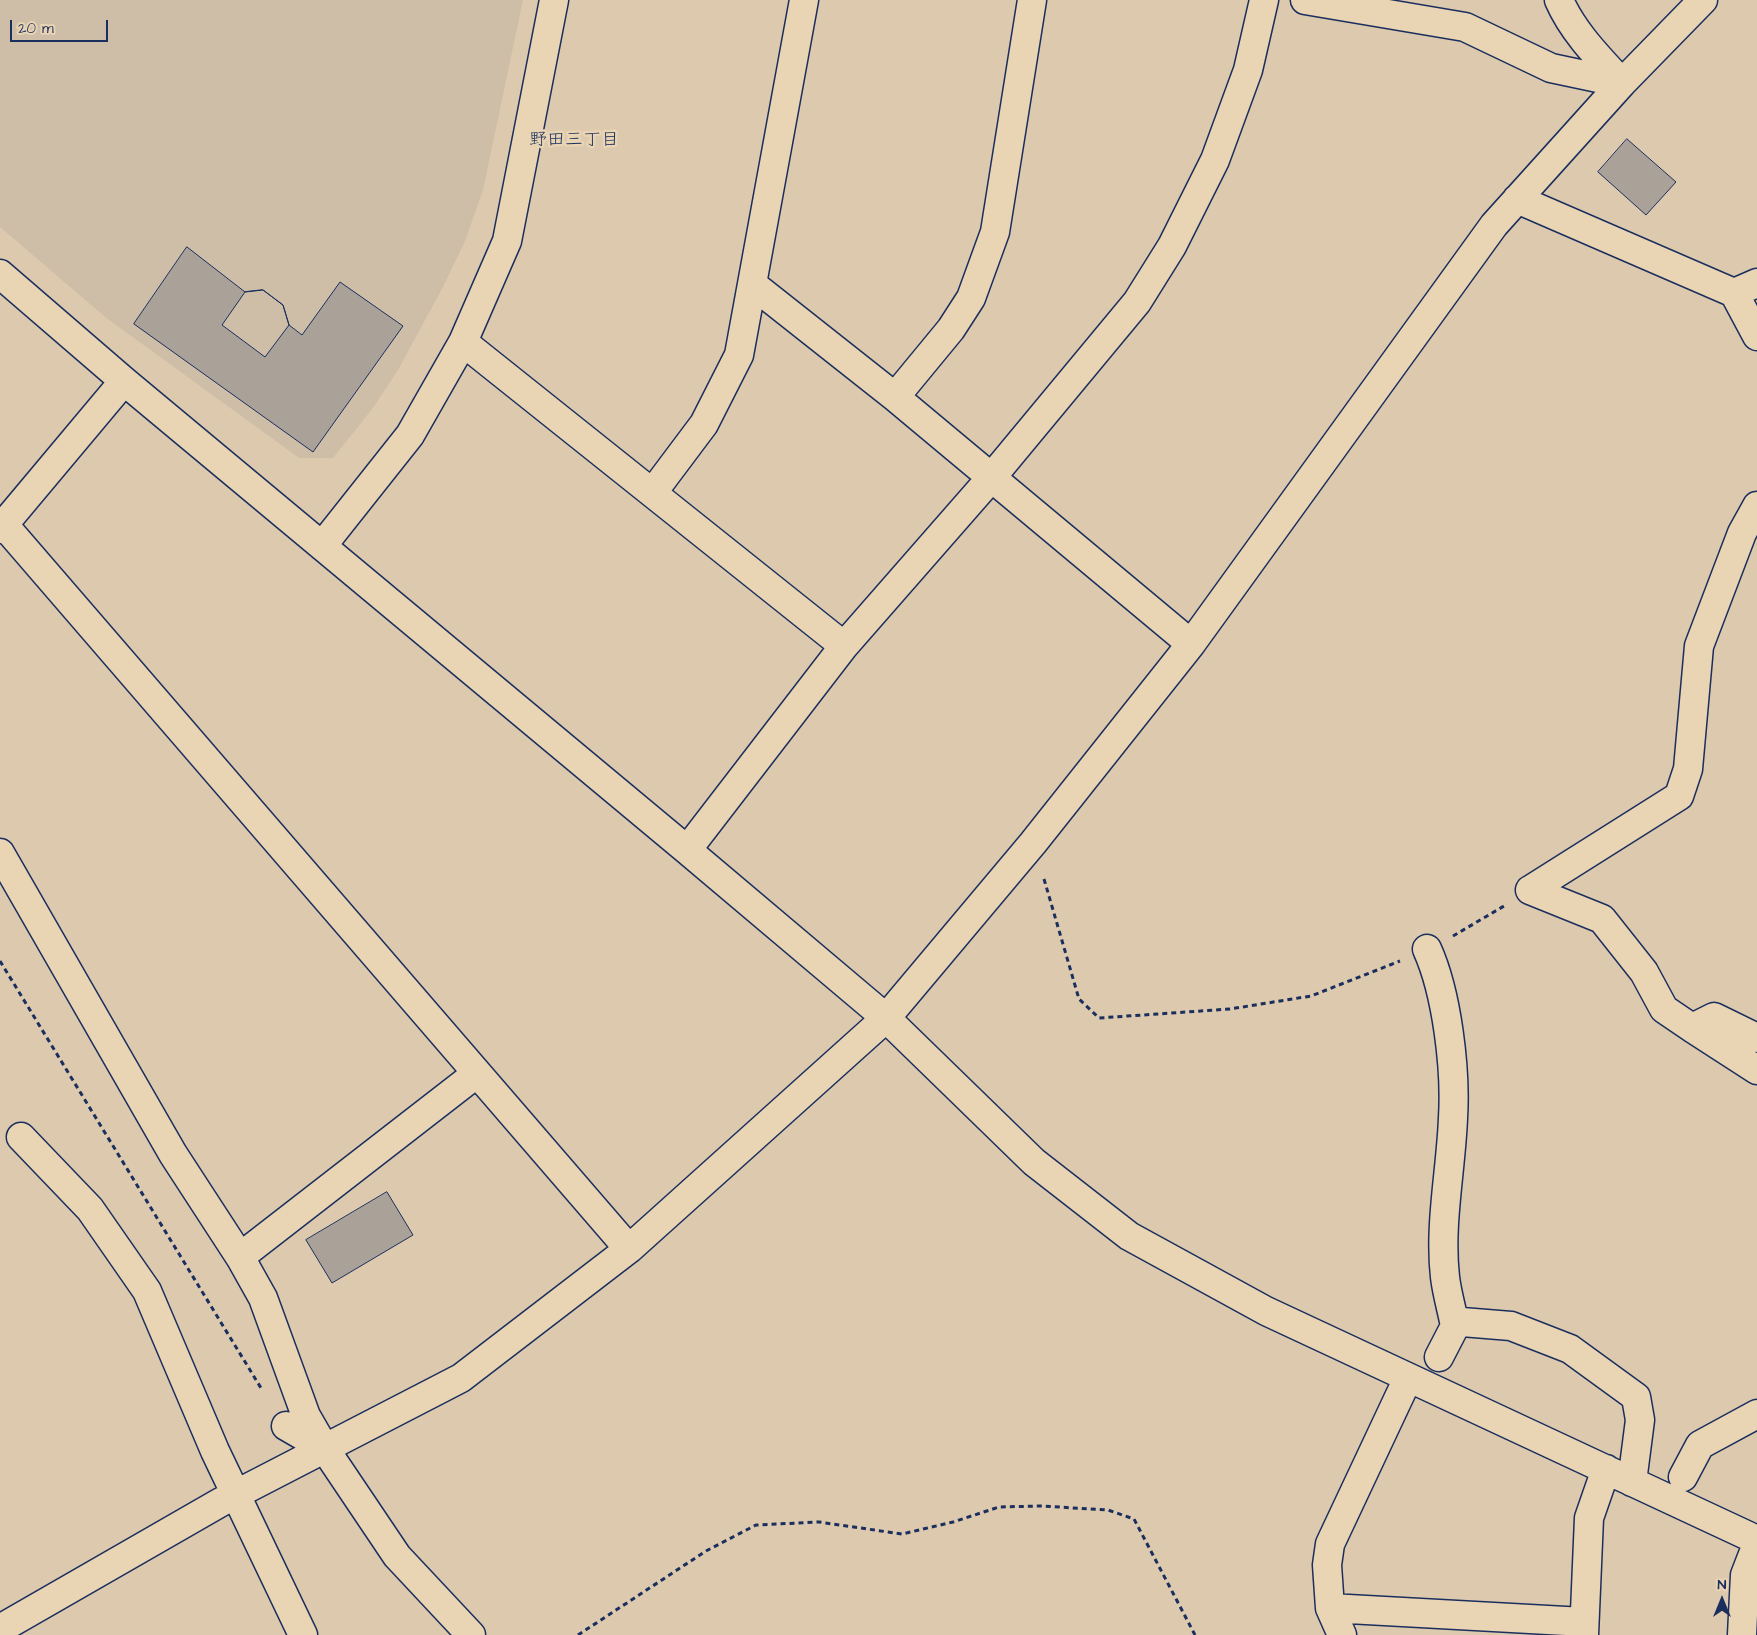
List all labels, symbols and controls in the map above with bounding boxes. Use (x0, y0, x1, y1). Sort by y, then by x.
scale bar (12, 10, 110, 42)
text: 20 m (18, 18, 54, 39)
district label: 野田三丁目 (529, 130, 619, 152)
north arrow (1697, 1575, 1747, 1625)
text: N (1718, 1575, 1726, 1595)

